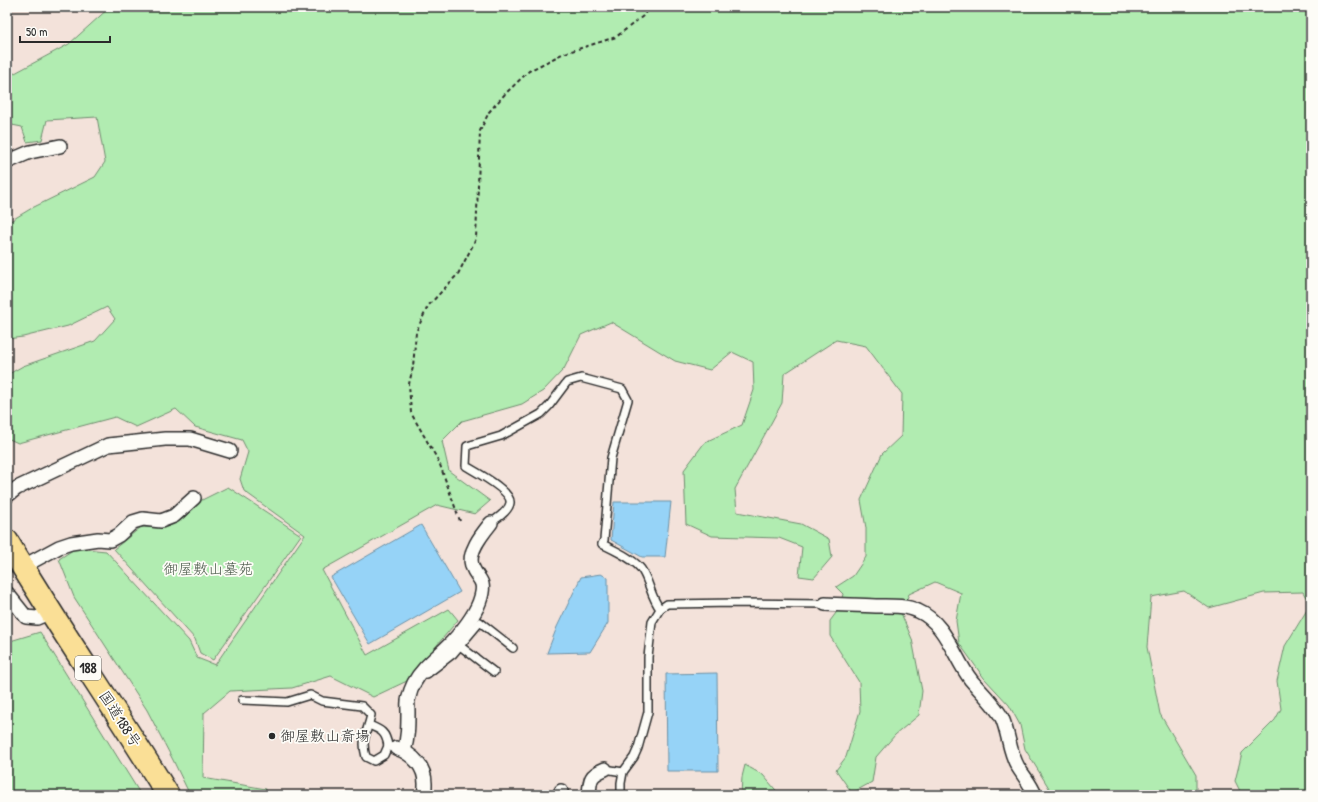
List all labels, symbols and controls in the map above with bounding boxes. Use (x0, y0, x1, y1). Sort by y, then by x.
scale bar (20, 18, 110, 44)
text: 50 m (26, 23, 47, 40)
park label: 御屋敷山墓苑 (163, 558, 253, 579)
road number: 188 (75, 656, 101, 680)
street label: 国道188号 (94, 686, 147, 751)
place label: 御屋敷山斎場 (280, 725, 370, 746)
marker: 御屋敷山斎場 (267, 731, 277, 741)

